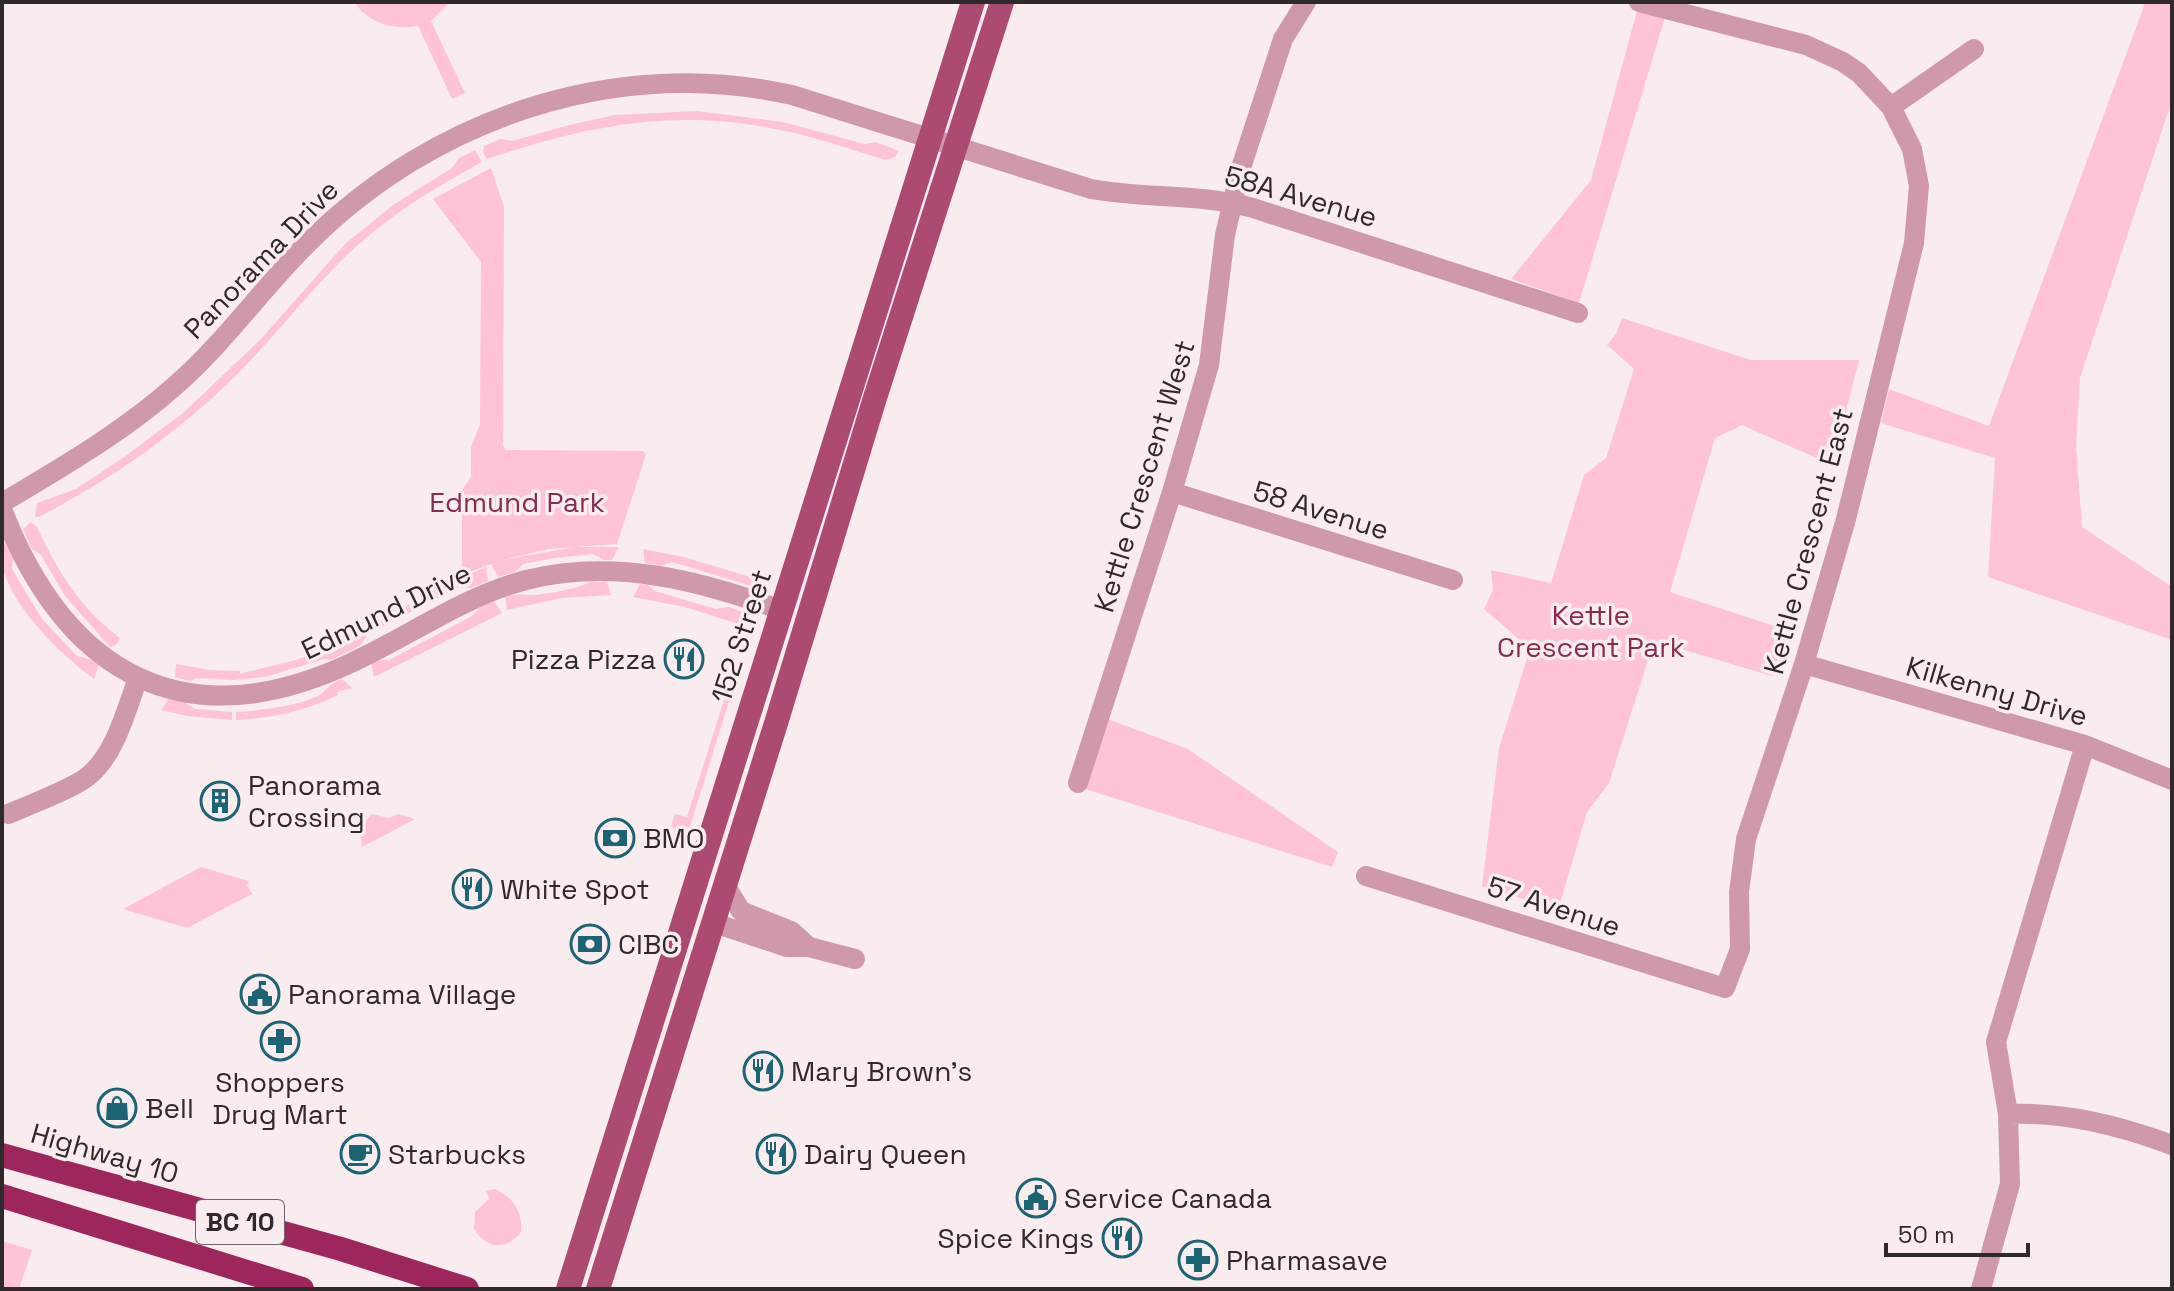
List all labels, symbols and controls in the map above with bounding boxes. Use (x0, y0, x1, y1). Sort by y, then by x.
street label: 58A Avenue (1220, 157, 1382, 235)
street label: Panorama Drive (176, 172, 346, 346)
street label: Kettle Crescent West (1085, 335, 1203, 617)
street label: Kettle Crescent East (1755, 404, 1861, 678)
street label: 58 Avenue (1249, 472, 1393, 548)
park label: Edmund Park (429, 484, 605, 520)
street label: Edmund Drive (295, 554, 477, 668)
street label: 152 Street (703, 565, 779, 707)
park label: Kettle Crescent Park (1497, 597, 1685, 665)
restaurant icon: Pizza Pizza (663, 638, 705, 680)
place label: Pizza Pizza (511, 641, 656, 677)
street label: Kilkenny Drive (1902, 648, 2092, 734)
place label: Panorama Crossing (248, 767, 381, 835)
building icon: Panorama Crossing (199, 780, 241, 822)
bank icon: BMO (594, 817, 636, 859)
place label: BMO (643, 820, 704, 856)
restaurant icon: White Spot (451, 868, 493, 910)
street label: 57 Avenue (1483, 868, 1625, 944)
place label: White Spot (500, 871, 650, 907)
bank icon: CIBC (569, 923, 611, 965)
place label: CIBC (618, 926, 679, 962)
public building icon: Panorama Village (239, 973, 281, 1015)
place label: Panorama Village (288, 976, 516, 1012)
pharmacy icon: Shoppers Drug Mart (259, 1020, 301, 1062)
restaurant icon: Mary Brown's (742, 1050, 784, 1092)
place label: Mary Brown's (791, 1053, 972, 1089)
place label: Shoppers Drug Mart (212, 1064, 348, 1132)
shop icon: Bell (96, 1087, 138, 1129)
place label: Bell (145, 1090, 194, 1126)
street label: Highway 10 (27, 1115, 183, 1191)
cafe icon: Starbucks (339, 1133, 381, 1175)
restaurant icon: Dairy Queen (755, 1133, 797, 1175)
place label: Starbucks (388, 1136, 526, 1172)
place label: Dairy Queen (804, 1136, 967, 1172)
public building icon: Service Canada (1015, 1177, 1057, 1219)
place label: Service Canada (1064, 1180, 1272, 1216)
road number: BC 10 (196, 1200, 284, 1244)
scale bar (1886, 1207, 2028, 1257)
restaurant icon: Spice Kings (1101, 1217, 1143, 1259)
text: 50 m (1898, 1219, 1955, 1250)
place label: Spice Kings (938, 1220, 1094, 1256)
pharmacy icon: Pharmasave (1177, 1239, 1219, 1281)
place label: Pharmasave (1226, 1242, 1388, 1278)

